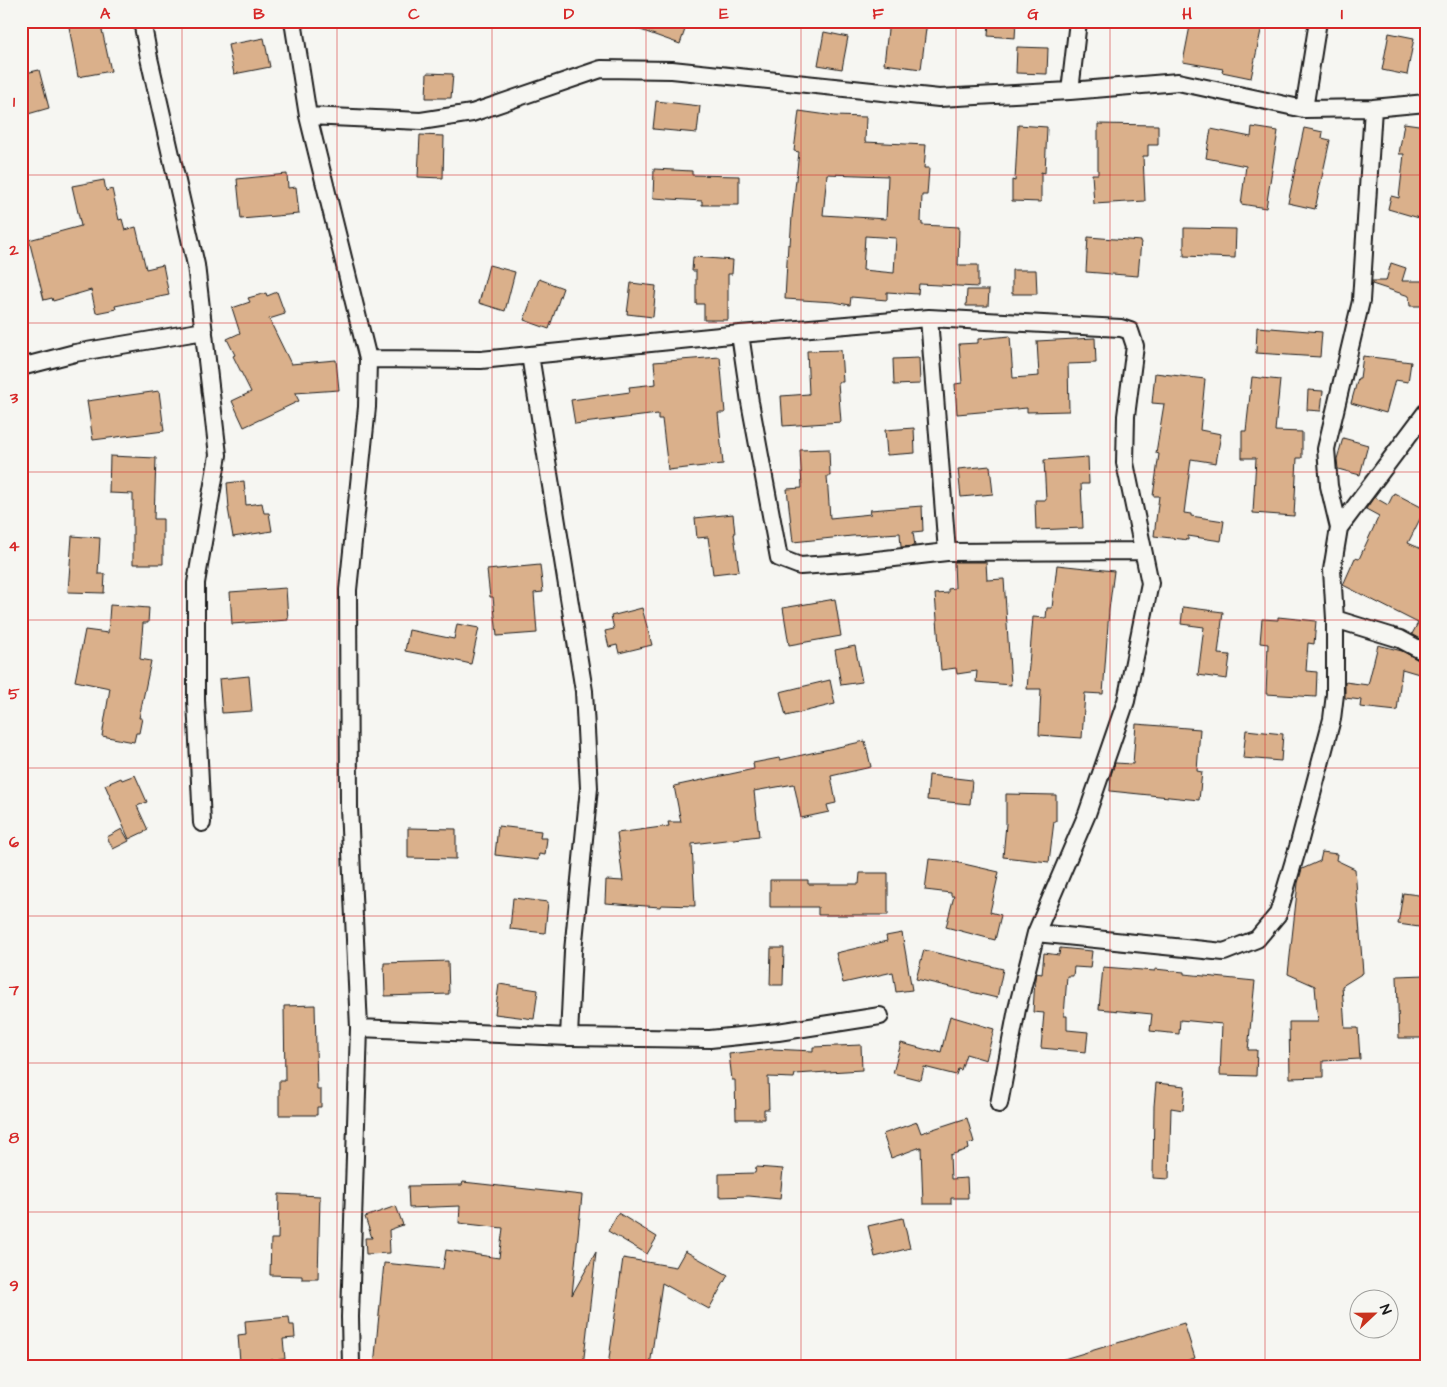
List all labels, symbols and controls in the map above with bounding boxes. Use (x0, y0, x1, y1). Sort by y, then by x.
text: A (100, 3, 111, 25)
text: B (253, 3, 265, 25)
text: C (408, 3, 420, 25)
text: D (564, 3, 575, 25)
text: E (719, 3, 729, 25)
text: F (872, 3, 884, 25)
text: G (1027, 3, 1039, 25)
text: H (1182, 3, 1192, 25)
text: I (1341, 3, 1343, 25)
text: 1 (13, 91, 16, 113)
text: 2 (8, 239, 19, 261)
text: 3 (9, 387, 19, 409)
text: 4 (9, 535, 20, 557)
text: 5 (8, 683, 20, 705)
text: 6 (9, 831, 19, 853)
text: 7 (8, 979, 19, 1001)
text: 8 (9, 1127, 20, 1149)
text: 9 (9, 1275, 19, 1297)
north arrow (1350, 1290, 1400, 1340)
text: N (1374, 1302, 1396, 1318)

